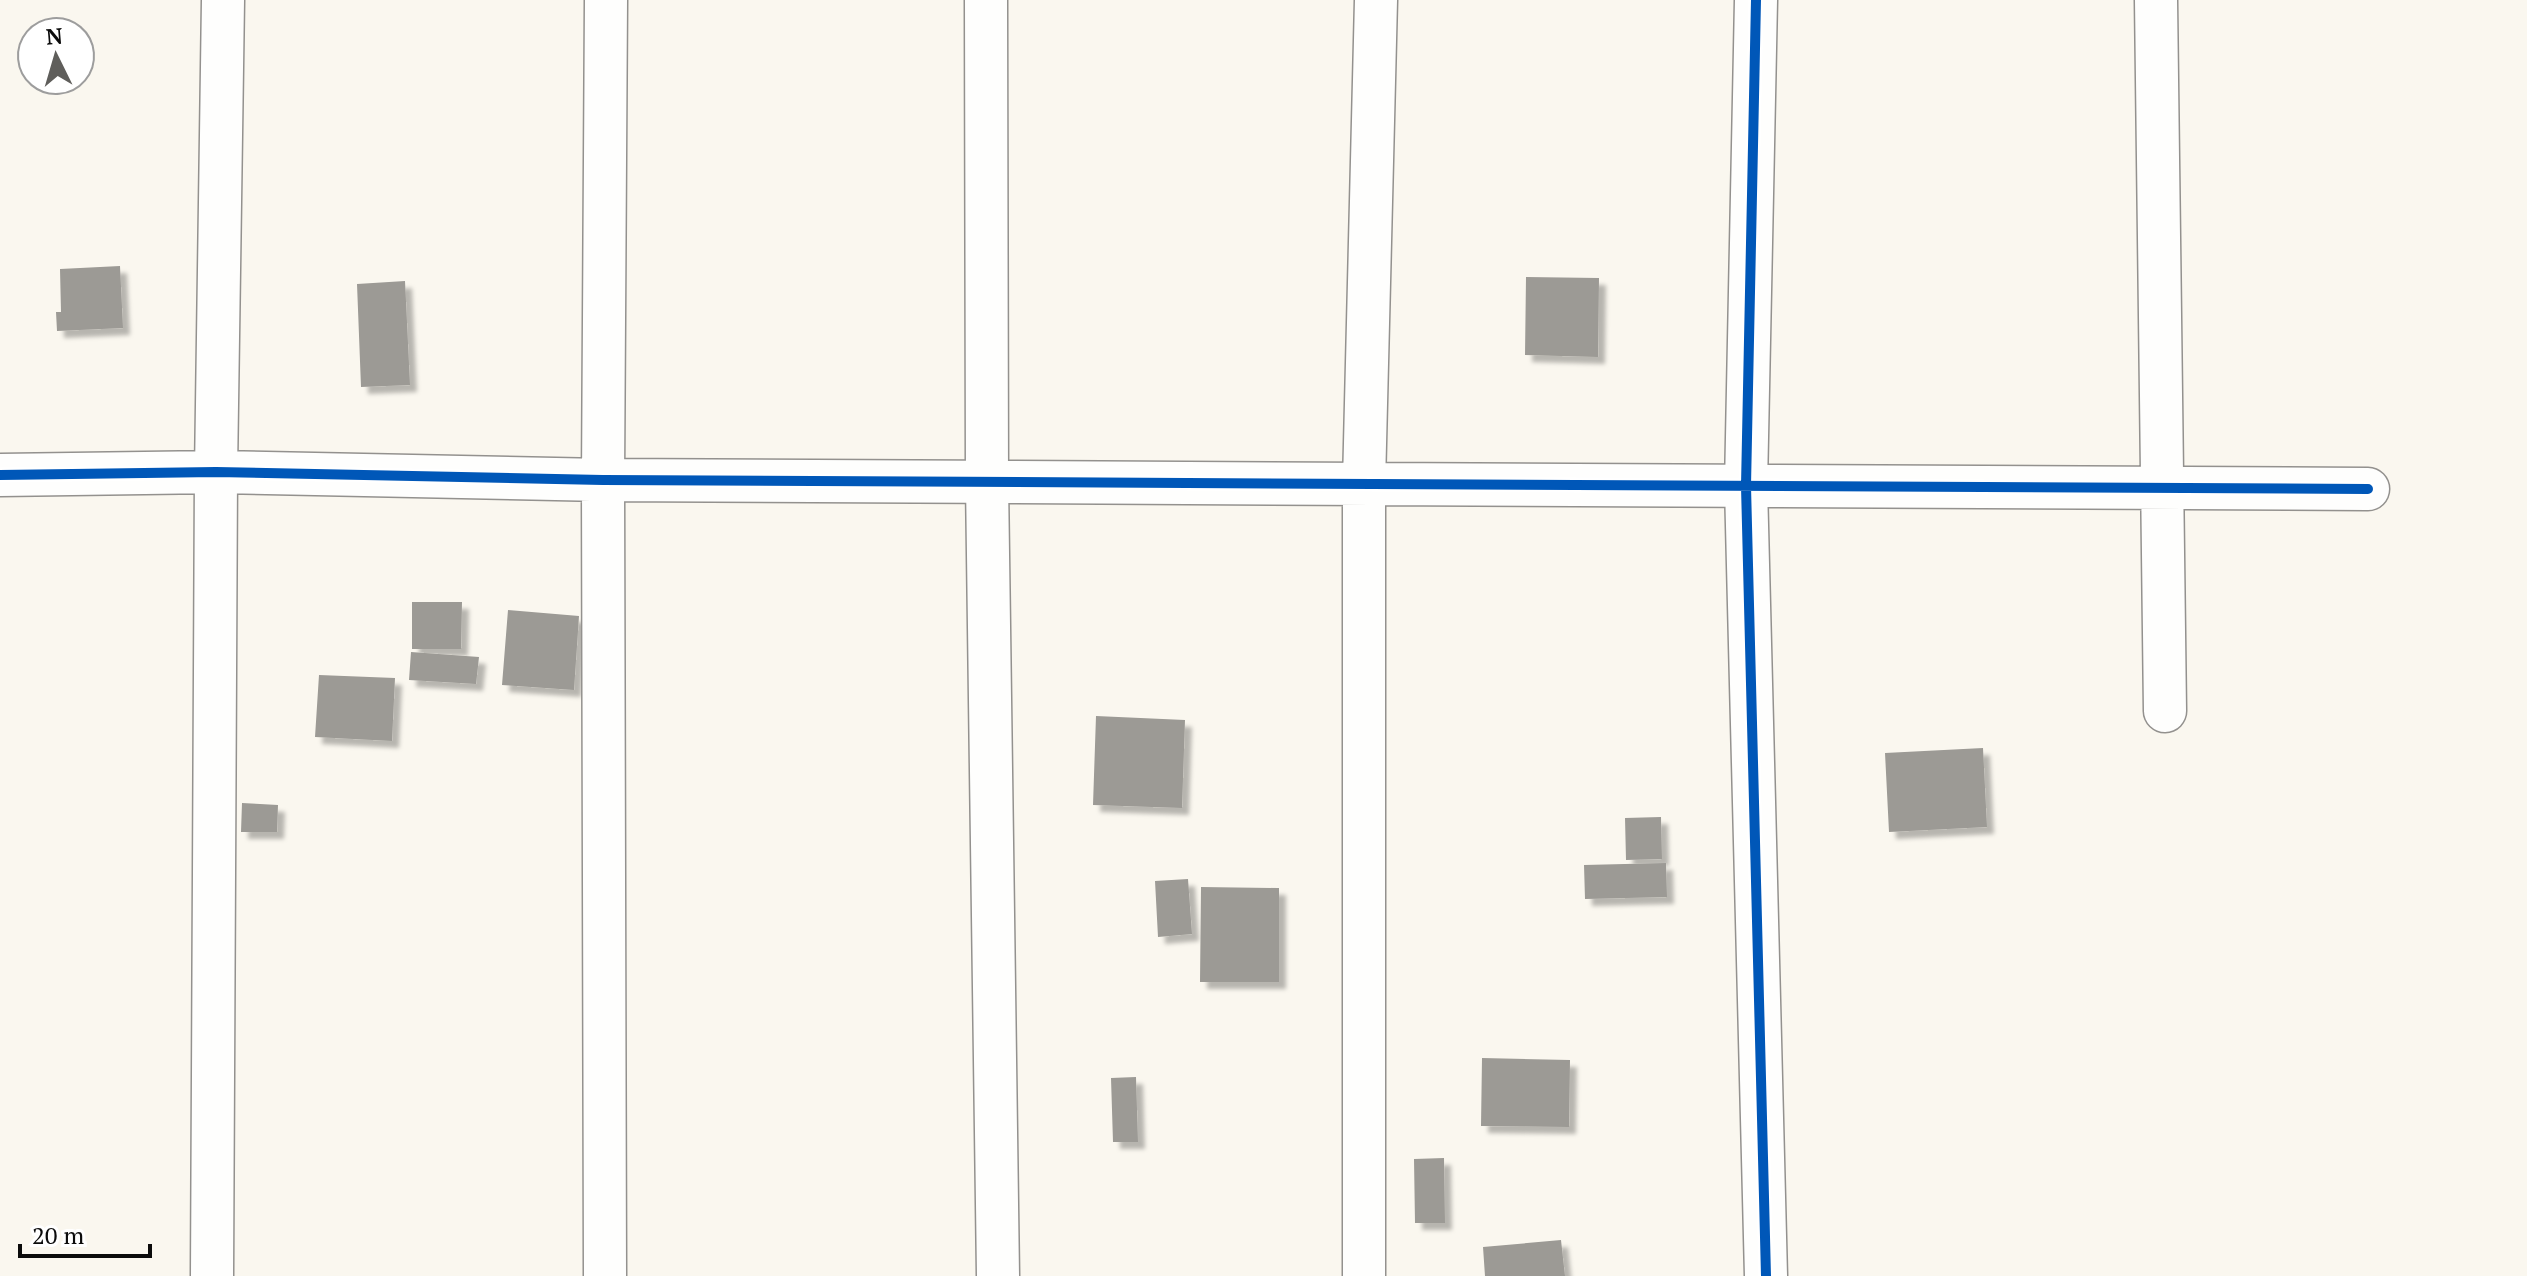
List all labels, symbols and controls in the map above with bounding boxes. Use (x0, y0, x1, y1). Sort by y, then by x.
north arrow (16, 16, 96, 96)
text: N (45, 20, 64, 51)
scale bar (20, 1208, 150, 1258)
text: 20 m (32, 1219, 84, 1251)

